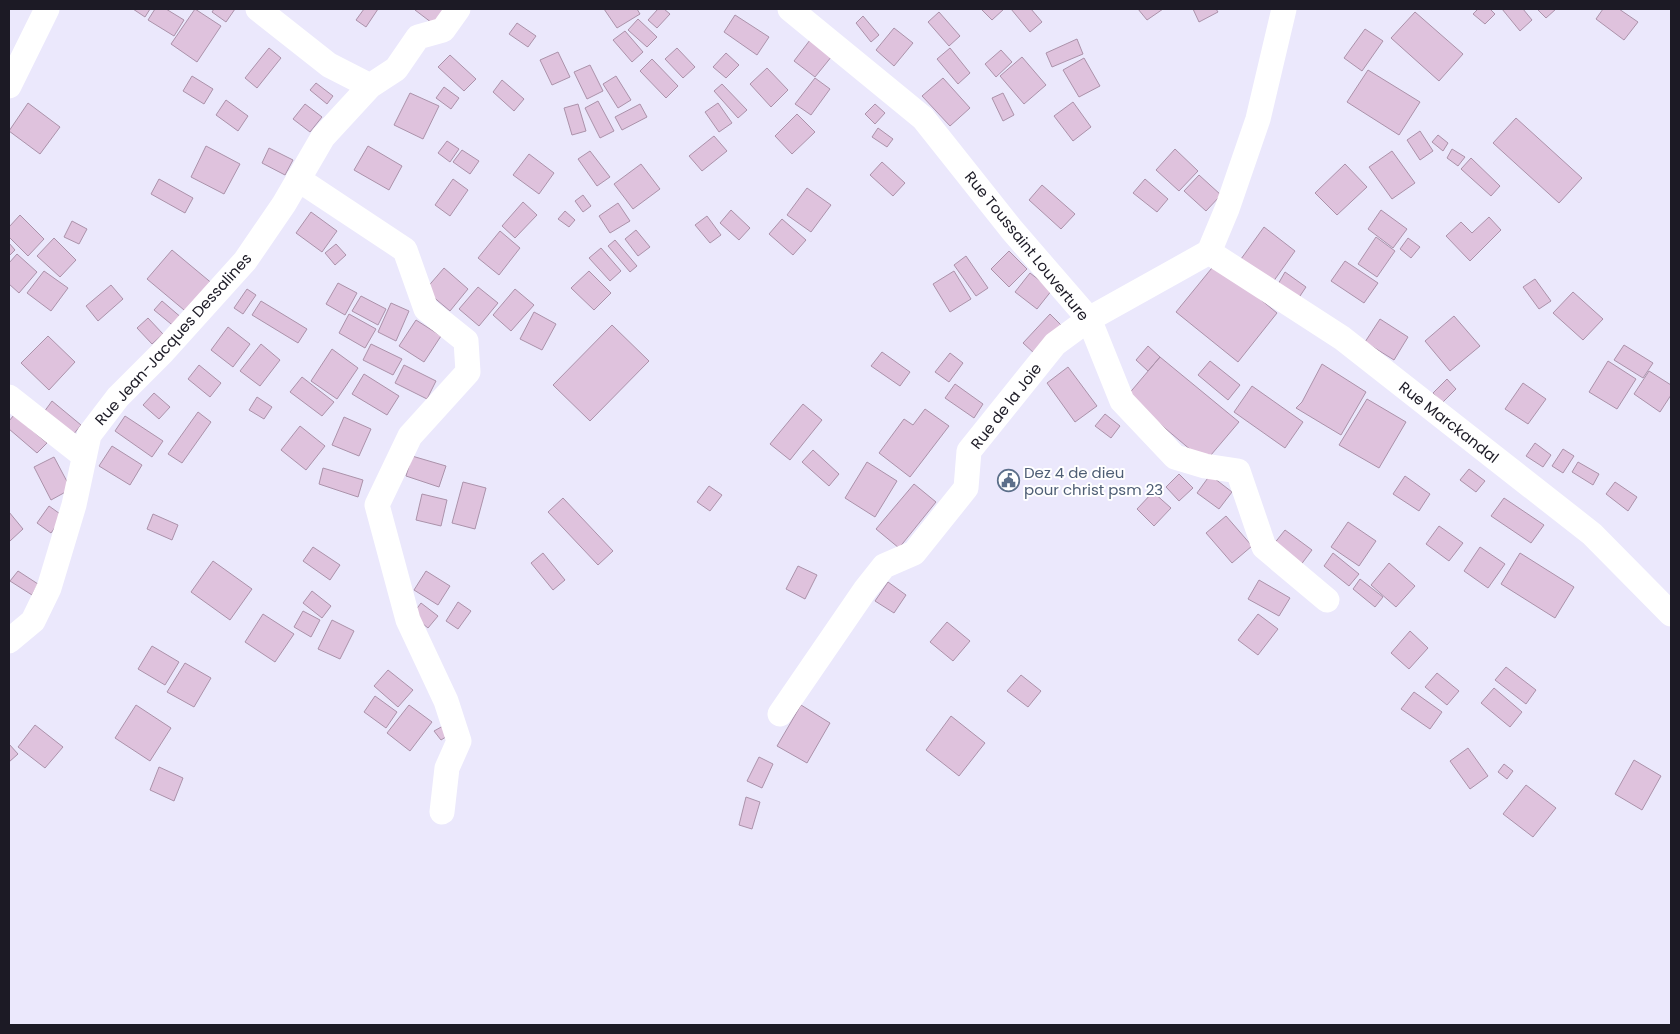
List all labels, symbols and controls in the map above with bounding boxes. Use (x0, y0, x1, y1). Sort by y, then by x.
street label: Rue Toussaint Louverture (960, 167, 1094, 325)
street label: Rue Jean-Jacques Dessalines (90, 248, 256, 430)
street label: Rue de la Joie (966, 359, 1046, 453)
street label: Rue Marckandal (1395, 376, 1503, 468)
place label: Dez 4 de dieu pour christ psm 23 (1024, 462, 1163, 500)
public building icon: Dez 4 de dieu pour christ psm 23 (996, 469, 1020, 493)

